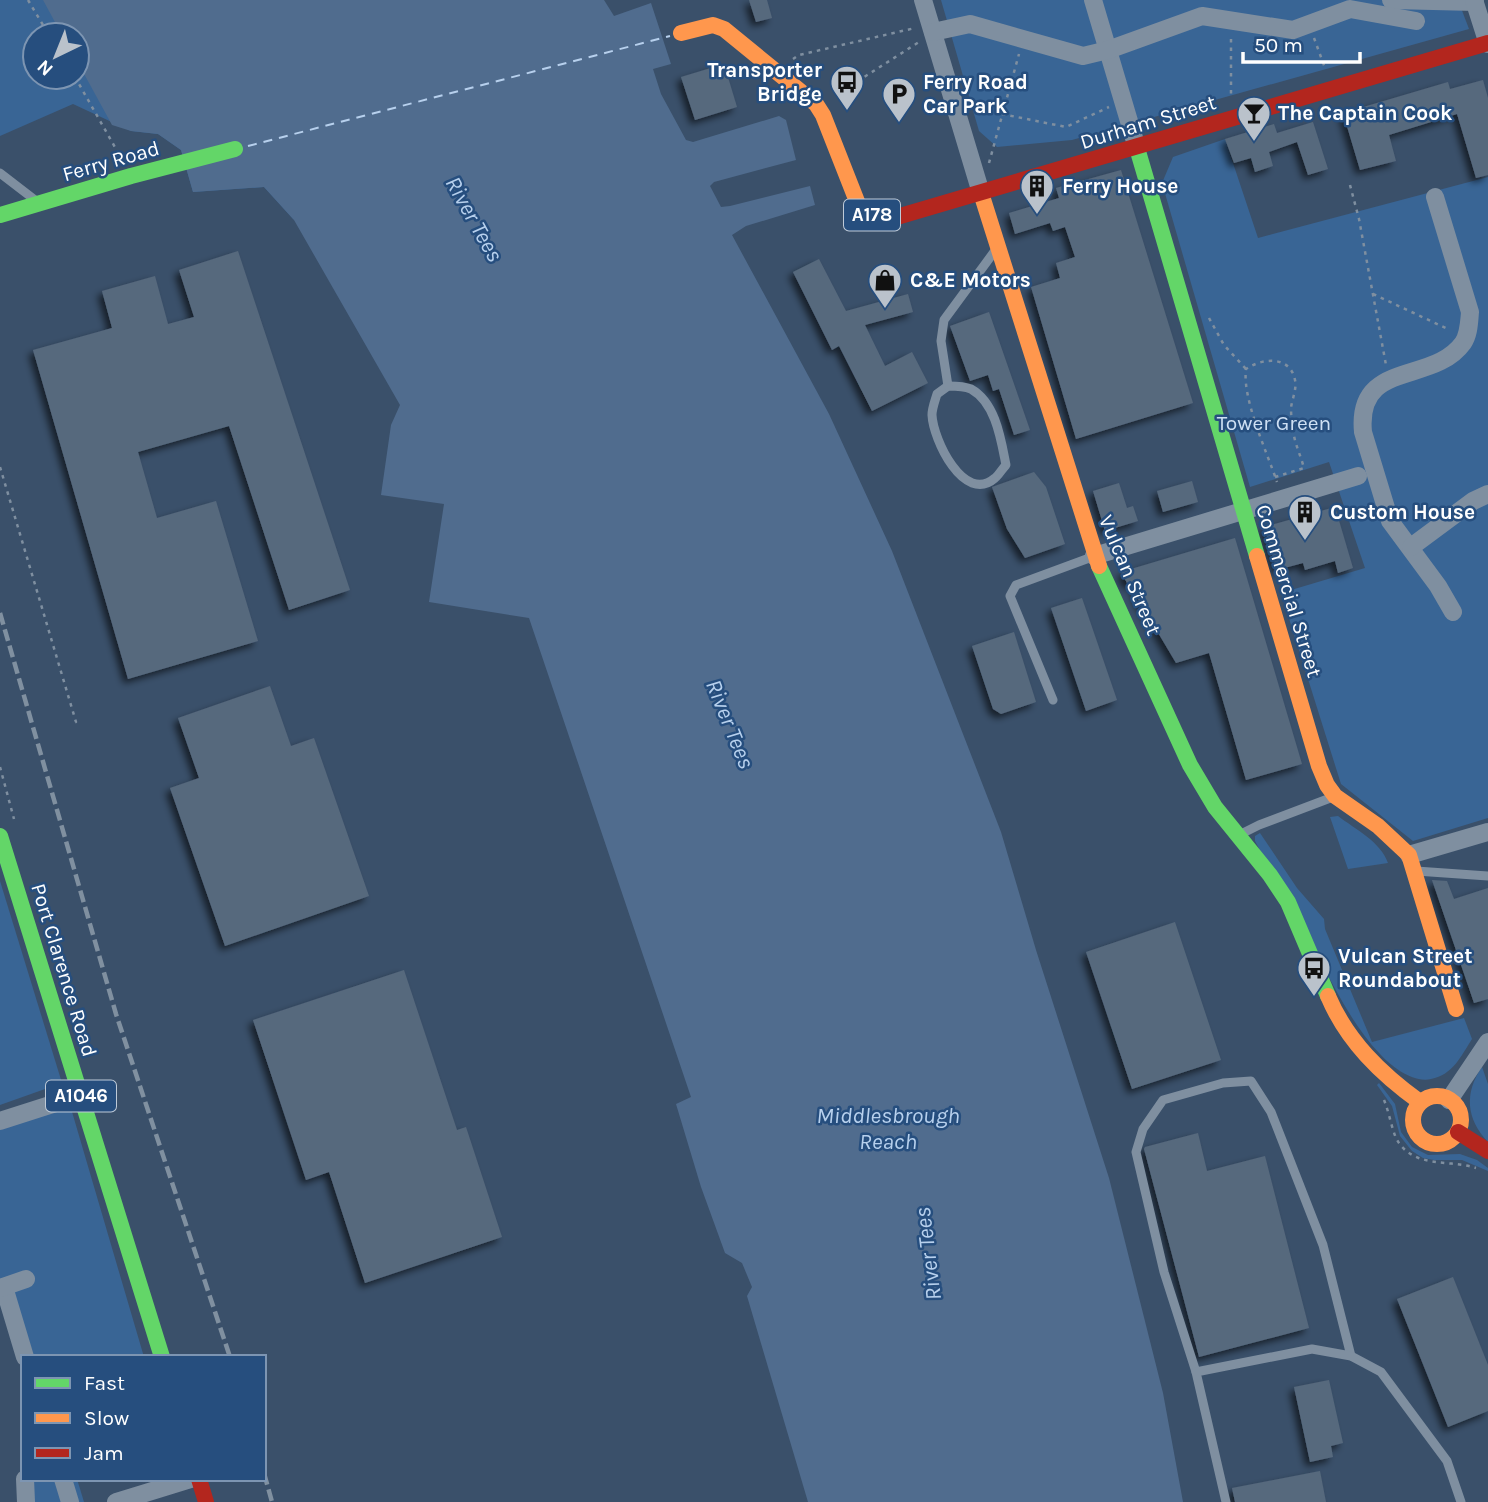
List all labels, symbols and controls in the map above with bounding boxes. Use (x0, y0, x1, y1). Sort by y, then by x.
north arrow (21, 21, 91, 91)
scale bar (1243, 21, 1360, 65)
text: 50 m (1254, 33, 1303, 57)
text: N (33, 55, 58, 80)
place label: Transporter Bridge (707, 58, 823, 106)
bus stop icon: Transporter Bridge (828, 63, 866, 112)
place label: Ferry Road Car Park (923, 70, 1028, 118)
parking icon: Ferry Road Car Park (880, 75, 918, 124)
street label: Durham Street (1077, 90, 1219, 154)
bar icon: The Captain Cook (1235, 94, 1273, 143)
place label: The Captain Cook (1278, 101, 1453, 125)
street label: Ferry Road (60, 136, 162, 186)
building icon: Ferry House (1018, 167, 1056, 216)
water label: River Tees (439, 171, 509, 267)
place label: Ferry House (1062, 174, 1178, 198)
road number: A178 (844, 200, 900, 230)
shop icon: C&E Motors (866, 261, 904, 310)
place label: C&E Motors (910, 268, 1031, 292)
park label: Tower Green (1217, 411, 1331, 435)
building icon: Custom House (1286, 493, 1324, 542)
place label: Custom House (1330, 500, 1475, 524)
street label: Commercial Street (1251, 502, 1327, 680)
street label: Vulcan Street (1094, 511, 1166, 639)
water label: River Tees (700, 675, 760, 773)
street label: Port Clarence Road (26, 880, 102, 1060)
place label: Vulcan Street Roundabout (1338, 944, 1472, 992)
bus stop icon: Vulcan Street Roundabout (1295, 949, 1333, 998)
road number: A1046 (46, 1080, 116, 1112)
water label: Middlesbrough Reach (816, 1102, 960, 1155)
water label: River Tees (909, 1206, 947, 1302)
legend (21, 1355, 266, 1481)
text: Fast (84, 1371, 125, 1395)
text: Slow (84, 1406, 129, 1430)
text: Jam (84, 1441, 124, 1465)

